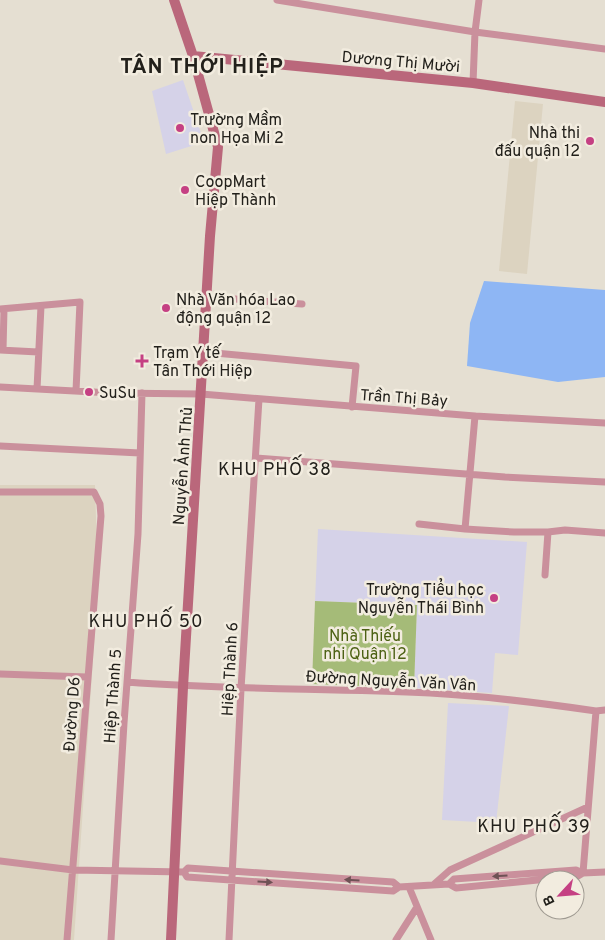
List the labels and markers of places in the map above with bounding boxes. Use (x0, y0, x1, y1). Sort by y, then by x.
place label: Trường Mầm non Họa Mi 2 (190, 110, 284, 149)
marker: Trường Mầm non Họa Mi 2 (174, 122, 186, 134)
place label: Nhà thi đấu quận 12 (495, 124, 580, 162)
marker: Nhà thi đấu quận 12 (584, 135, 596, 147)
place label: CoopMart Hiệp Thành (195, 173, 276, 211)
marker: CoopMart Hiệp Thành (179, 184, 191, 196)
place label: Nhà Văn hóa Lao động quận 12 (176, 291, 295, 329)
marker: Nhà Văn hóa Lao động quận 12 (160, 302, 172, 314)
place label: Trạm Y tế Tân Thới Hiệp (153, 343, 252, 382)
marker: Trạm Y tế Tân Thới Hiệp (135, 354, 149, 368)
place label: SuSu (99, 384, 136, 404)
marker: SuSu (83, 386, 95, 398)
place label: Trường Tiểu học Nguyễn Thái Bình (358, 578, 484, 619)
marker: Trường Tiểu học Nguyễn Thái Bình (488, 592, 500, 604)

